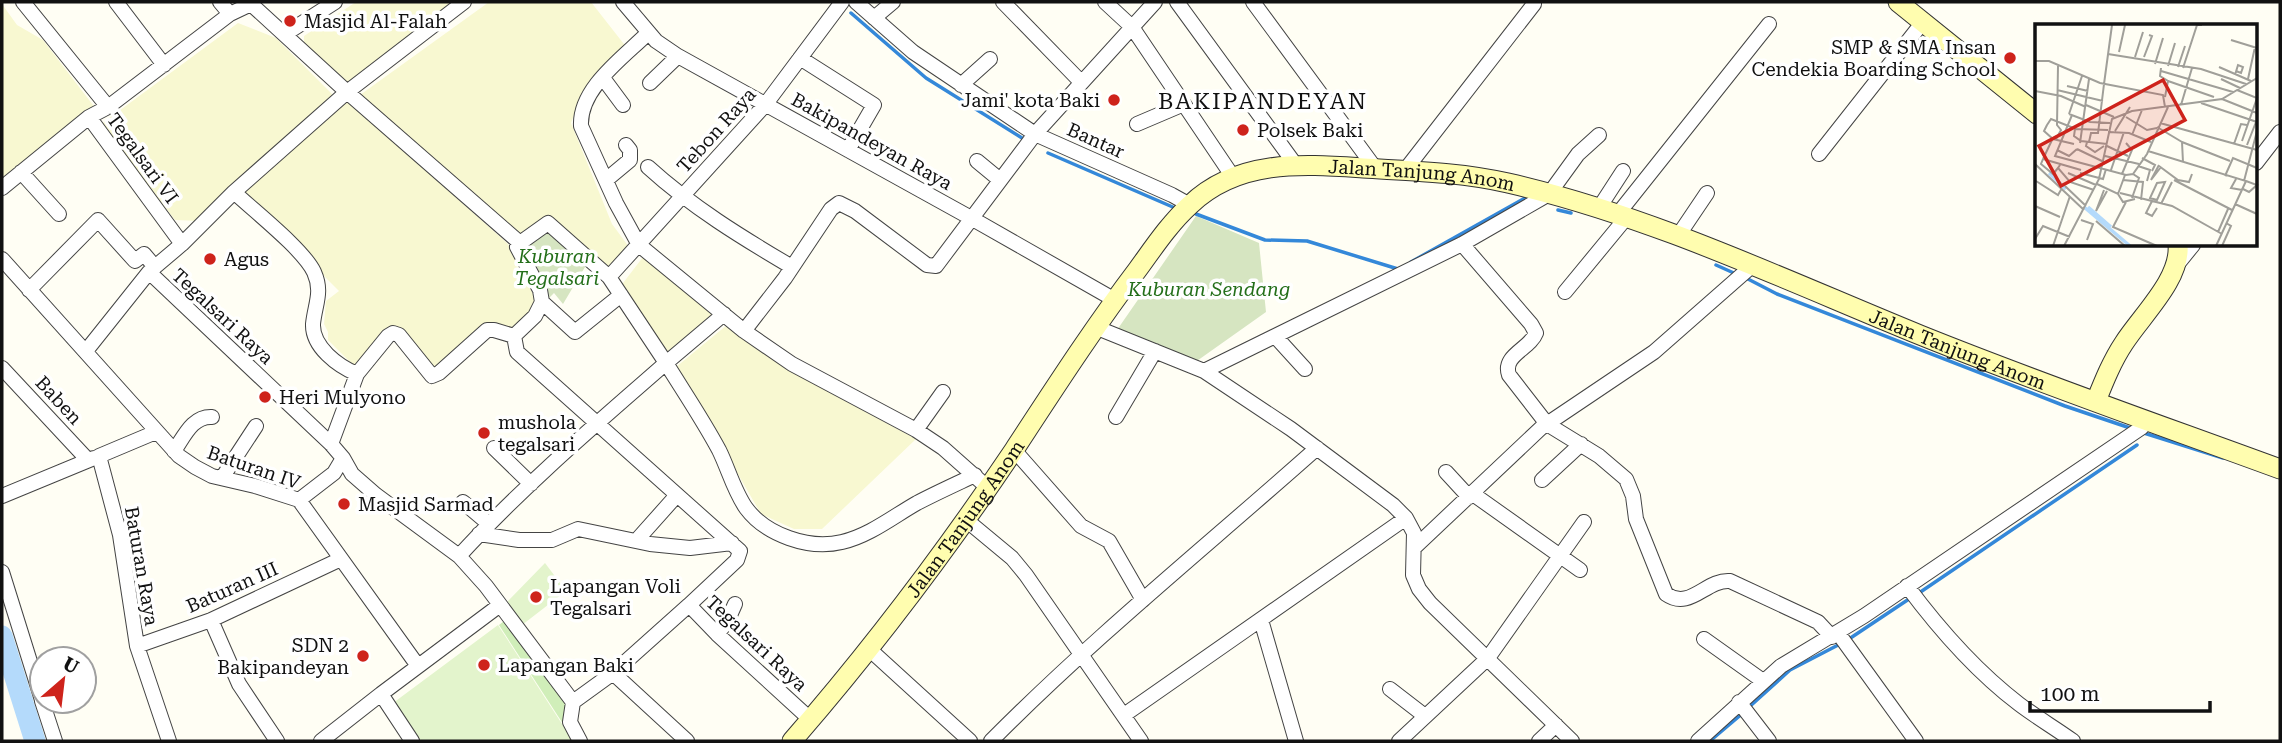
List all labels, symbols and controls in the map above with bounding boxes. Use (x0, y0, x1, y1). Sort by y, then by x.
place label: Masjid Al-Falah (304, 10, 447, 33)
marker: Masjid Al-Falah (282, 13, 298, 29)
inset map (2035, 24, 2258, 247)
place label: SMP & SMA Insan Cendekia Boarding School (1751, 36, 1996, 81)
marker: SMP & SMA Insan Cendekia Boarding School (2002, 50, 2018, 66)
street label: Tebon Raya (672, 82, 761, 178)
street label: Bakipandeyan Raya (787, 88, 957, 196)
district label: BAKIPANDEYAN (1158, 88, 1368, 115)
place label: Jami' kota Baki (961, 89, 1100, 112)
marker: Jami' kota Baki (1106, 92, 1122, 108)
street label: Tegalsari VI (102, 108, 183, 208)
street label: Bantar (1064, 118, 1128, 163)
place label: Polsek Baki (1257, 119, 1363, 142)
marker: Polsek Baki (1235, 122, 1251, 138)
street label: Jalan Tanjung Anom (1327, 155, 1517, 196)
park label: Kuburan Tegalsari (515, 245, 599, 290)
place label: Agus (224, 248, 269, 271)
marker: Agus (202, 251, 218, 267)
street label: Tegalsari Raya (167, 263, 279, 370)
park label: Kuburan Sendang (1127, 278, 1290, 301)
street label: Jalan Tanjung Anom (1866, 304, 2049, 395)
street label: Baben (30, 371, 87, 429)
place label: Heri Mulyono (279, 386, 406, 409)
marker: Heri Mulyono (257, 389, 273, 405)
place label: mushola tegalsari (498, 411, 577, 456)
marker: mushola tegalsari (476, 425, 492, 441)
street label: Jalan Tanjung Anom (902, 436, 1029, 602)
street label: Baturan IV (204, 441, 304, 494)
place label: Masjid Sarmad (358, 493, 494, 516)
marker: Masjid Sarmad (336, 496, 352, 512)
street label: Baturan Raya (120, 505, 163, 628)
street label: Baturan III (183, 557, 282, 618)
place label: Lapangan Voli Tegalsari (550, 575, 681, 620)
marker: Lapangan Voli Tegalsari (528, 589, 544, 605)
street label: Tegalsari Raya (701, 590, 813, 697)
place label: SDN 2 Bakipandeyan (217, 634, 349, 679)
north arrow (28, 645, 98, 715)
marker: SDN 2 Bakipandeyan (355, 648, 371, 664)
text: U (59, 652, 83, 679)
place label: Lapangan Baki (498, 654, 634, 677)
marker: Lapangan Baki (476, 657, 492, 673)
scale bar (2030, 670, 2210, 714)
text: 100 m (2040, 682, 2100, 706)

